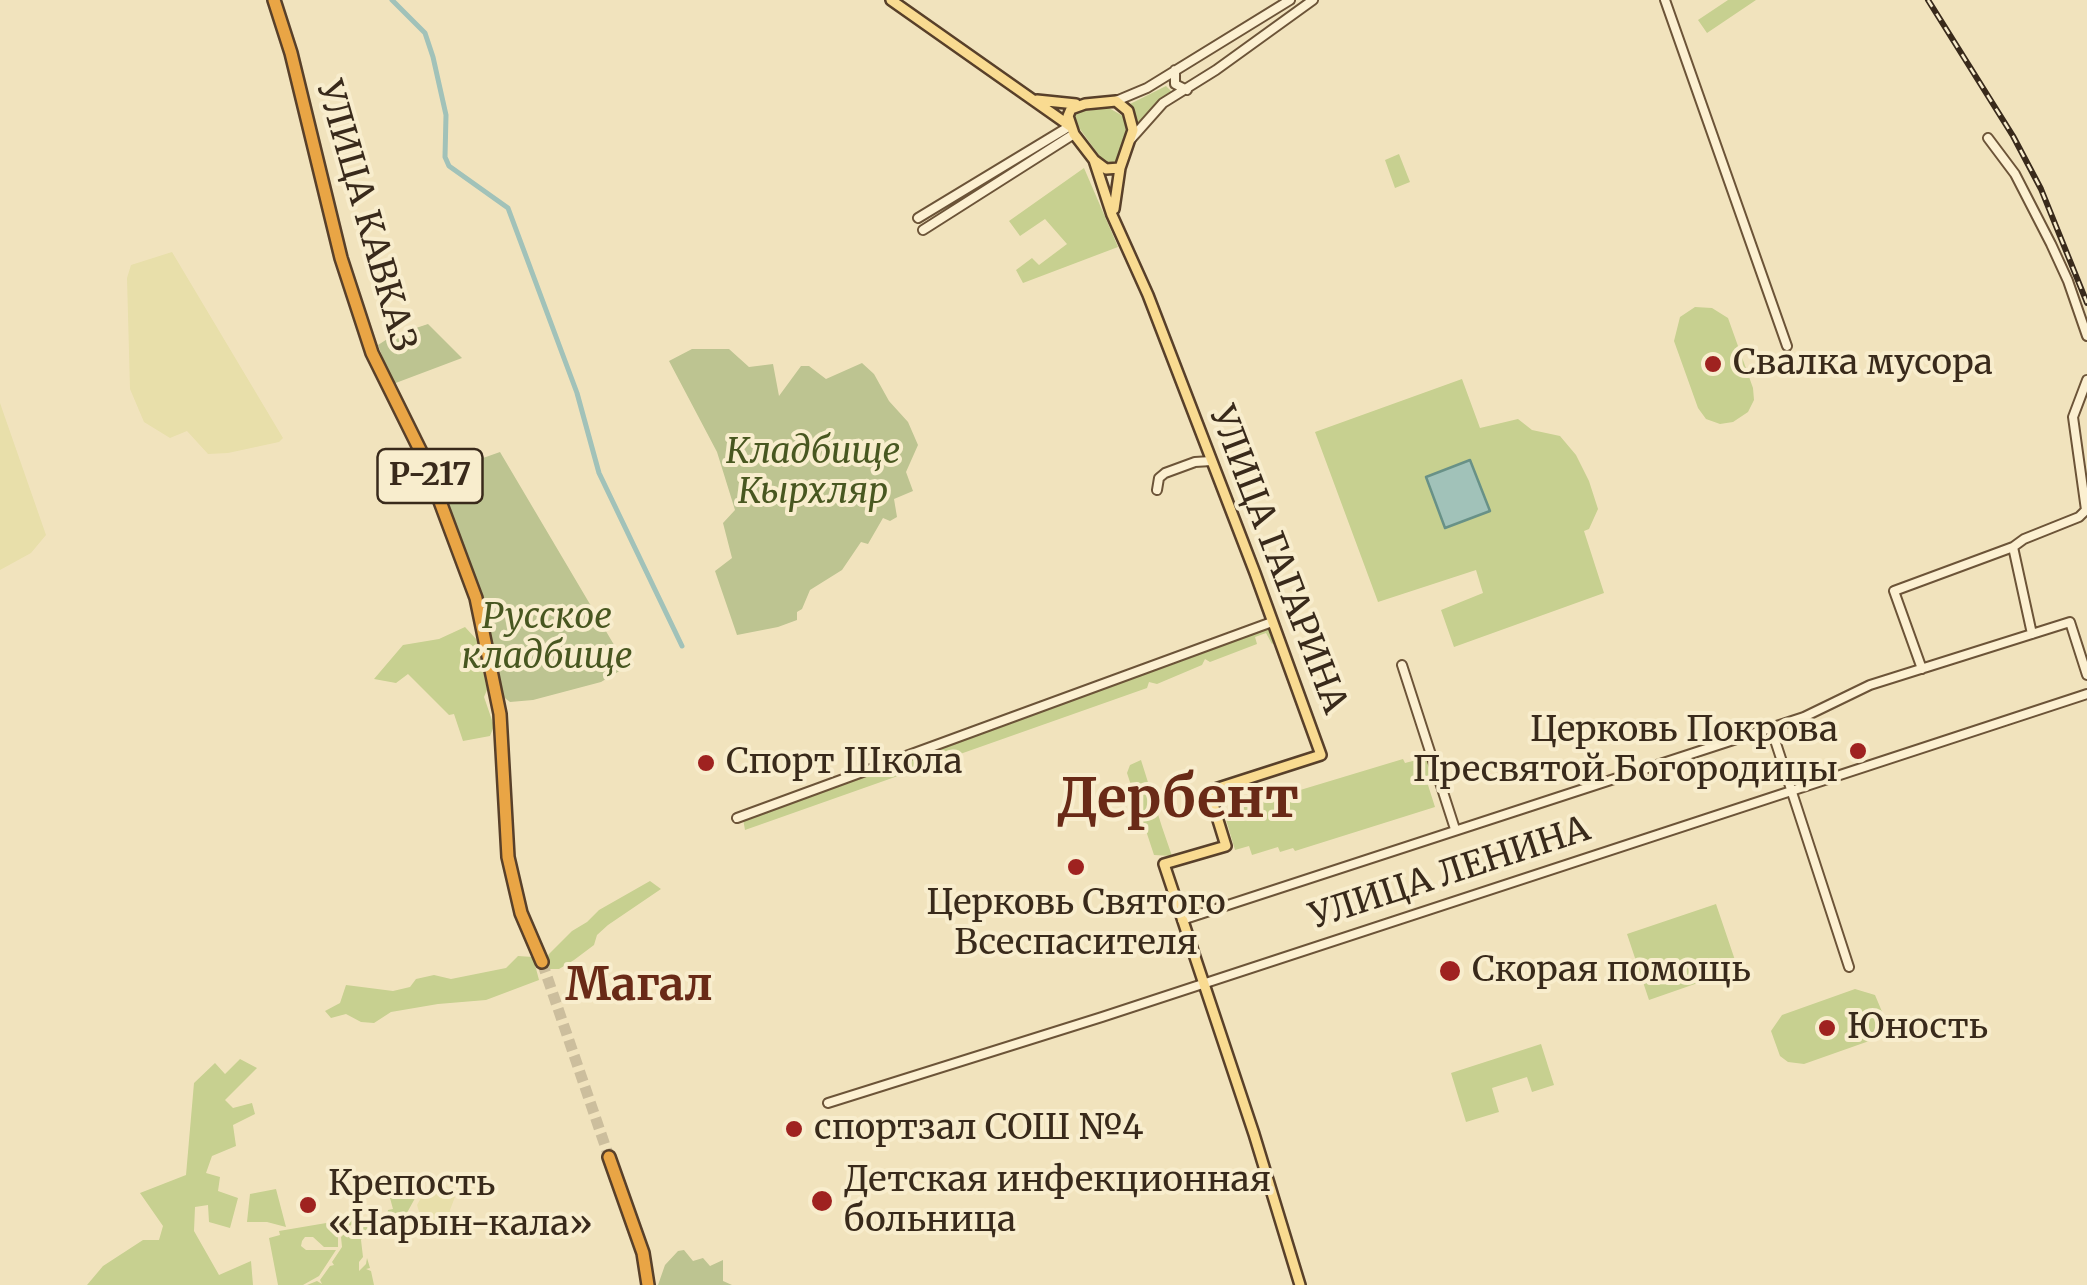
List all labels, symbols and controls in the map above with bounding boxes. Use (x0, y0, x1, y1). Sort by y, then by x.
street label: УЛИЦА КАВКАЗ (306, 76, 424, 356)
place label: Свалка мусора (1733, 343, 1993, 385)
marker: Свалка мусора (1702, 353, 1724, 375)
street label: УЛИЦА ГАГАРИНА (1199, 400, 1355, 720)
park label: Кладбище Кырхляр (726, 432, 900, 514)
road number: Р-217 (378, 449, 482, 503)
park label: Русское кладбище (461, 597, 633, 679)
place label: Церковь Покрова Пресвятой Богородицы (1413, 710, 1838, 792)
marker: Церковь Покрова Пресвятой Богородицы (1847, 740, 1869, 762)
place label: Спорт Школа (726, 742, 962, 784)
marker: Спорт Школа (695, 752, 717, 774)
district label: Дербент (1057, 768, 1299, 834)
street label: УЛИЦА ЛЕНИНА (1305, 809, 1595, 939)
marker: Церковь Святого Всеспасителя (1065, 856, 1087, 878)
place label: Церковь Святого Всеспасителя (926, 883, 1226, 965)
place label: Скорая помощь (1472, 950, 1751, 992)
marker: Скорая помощь (1437, 958, 1463, 984)
district label: Магал (565, 960, 713, 1014)
place label: Юность (1847, 1007, 1988, 1049)
marker: Юность (1816, 1017, 1838, 1039)
place label: спортзал СОШ №4 (814, 1108, 1144, 1150)
marker: спортзал СОШ №4 (783, 1118, 805, 1140)
place label: Детская инфекционная больница (844, 1160, 1271, 1242)
place label: Крепость «Нарын-кала» (328, 1164, 593, 1246)
marker: Детская инфекционная больница (809, 1188, 835, 1214)
marker: Крепость «Нарын-кала» (297, 1194, 319, 1216)

